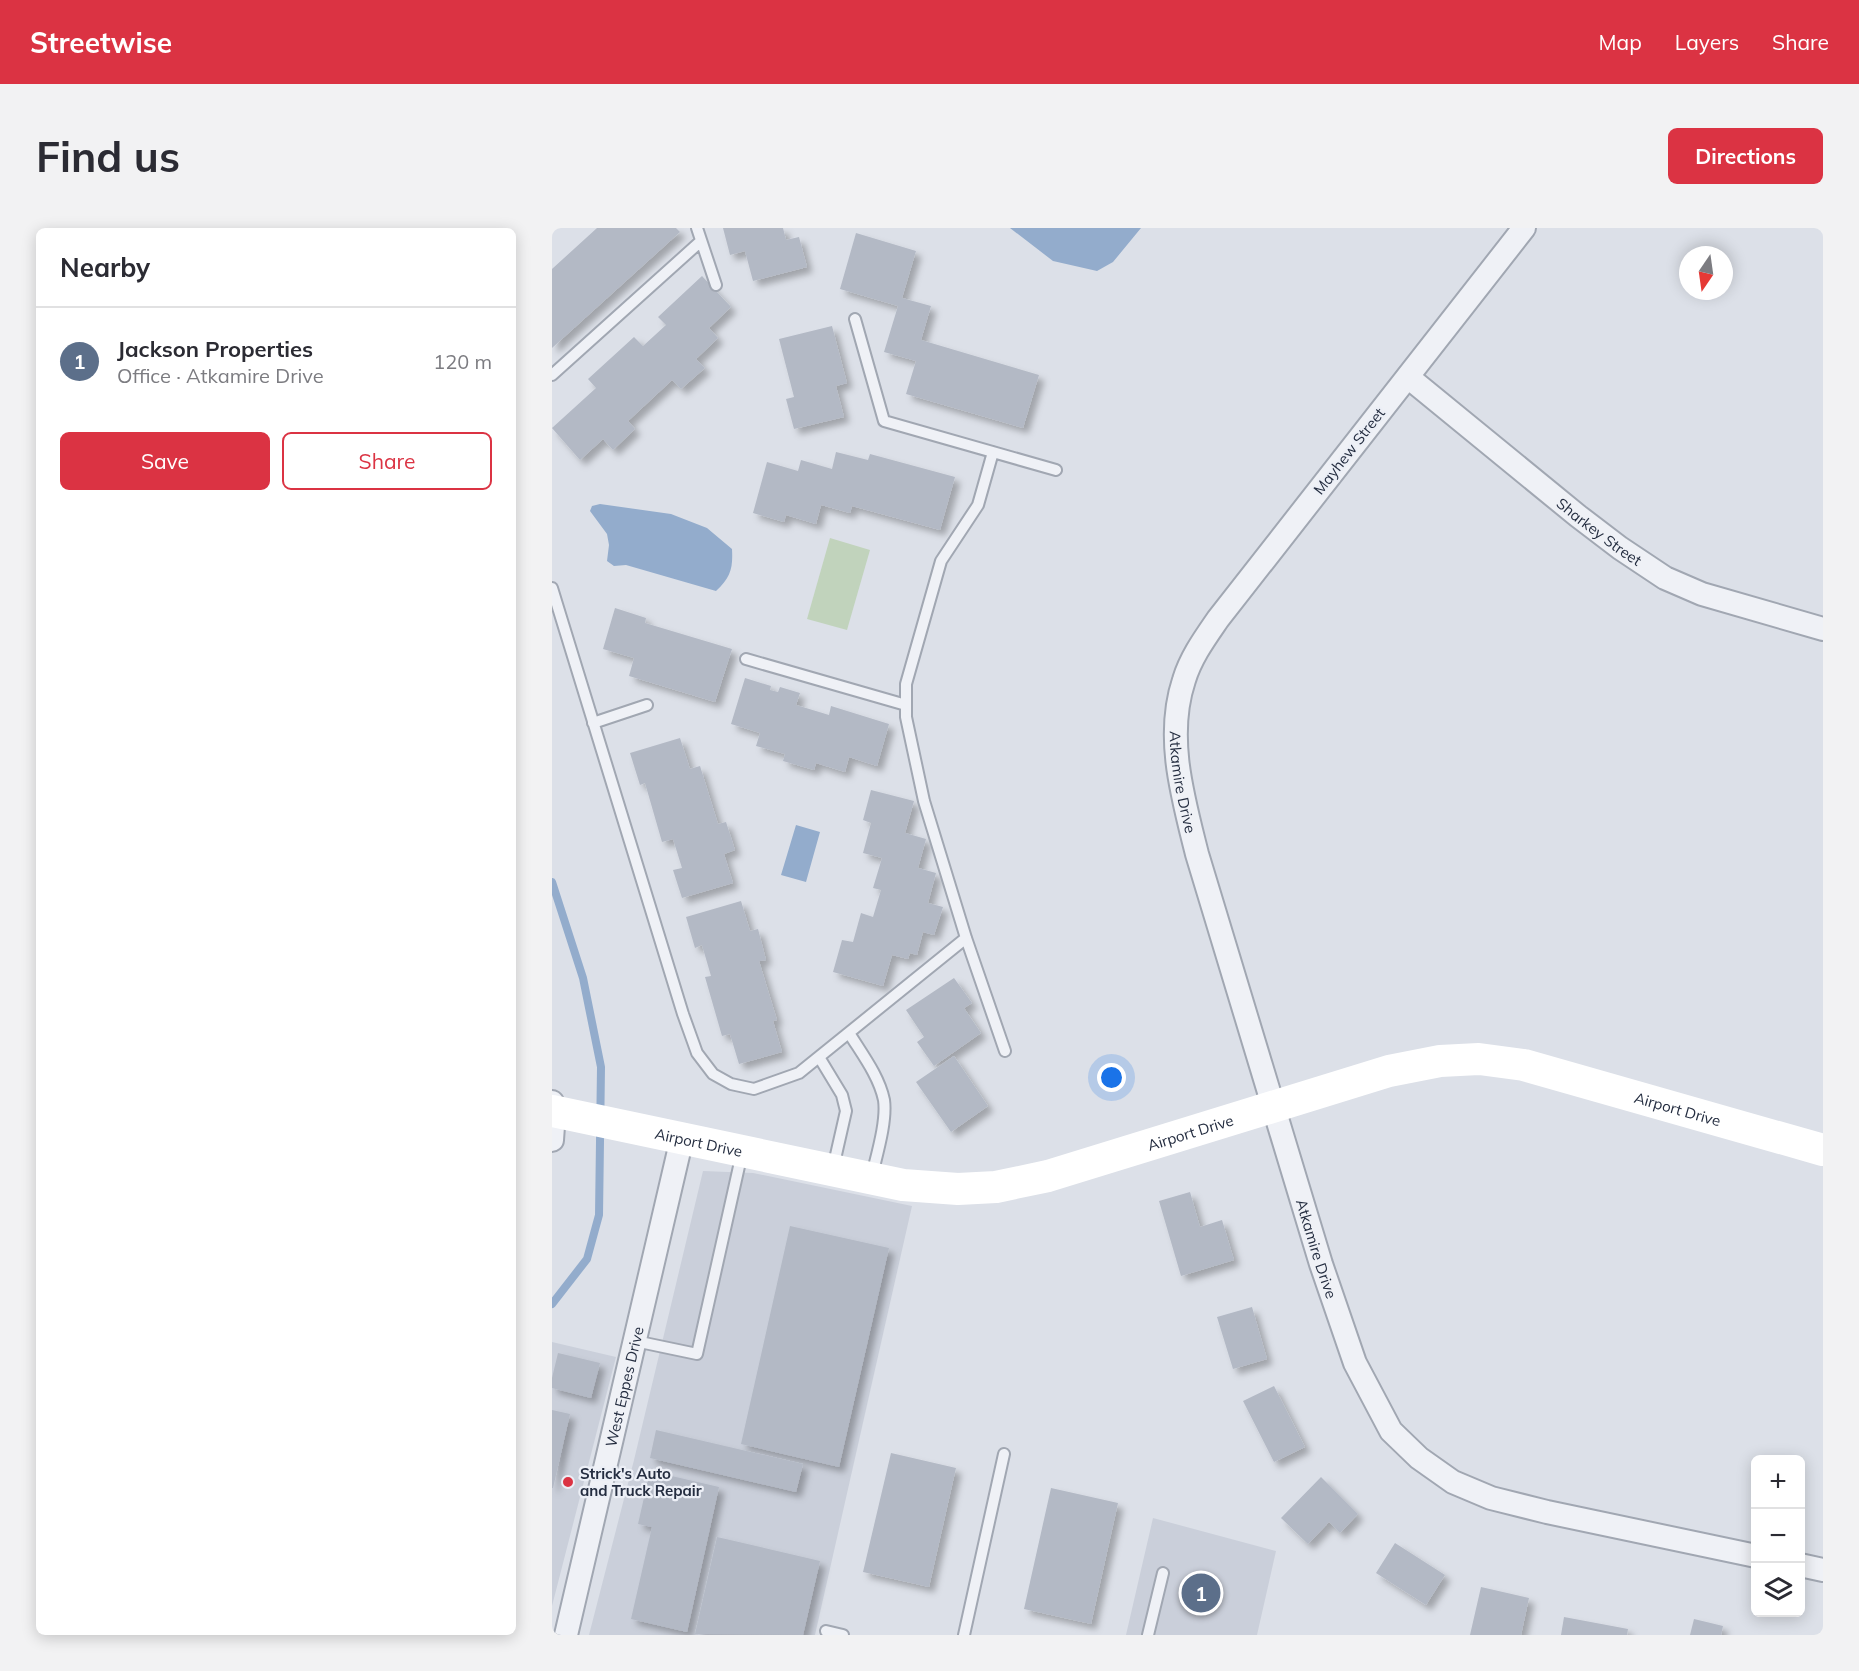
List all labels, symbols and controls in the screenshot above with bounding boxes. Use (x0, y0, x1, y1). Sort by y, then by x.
text: Streetwise (30, 25, 172, 60)
text: Map (1599, 29, 1642, 55)
text: Layers (1675, 29, 1739, 55)
text: Share (1772, 29, 1829, 55)
button: Directions (1668, 128, 1823, 184)
text: Find us (36, 130, 180, 183)
north arrow (1679, 246, 1733, 300)
text: Nearby (60, 251, 150, 284)
text: Jackson Properties (117, 335, 313, 363)
text: 1 (74, 349, 86, 374)
text: 120 m (433, 349, 492, 374)
text: Office · Atkamire Drive (117, 363, 324, 388)
street label: Mayhew Street (1309, 404, 1389, 498)
button: Save (60, 432, 270, 490)
button: Share (282, 432, 492, 490)
street label: Sharkey Street (1553, 493, 1646, 569)
street label: Atkamire Drive (1166, 731, 1201, 835)
your location (1097, 1063, 1126, 1092)
street label: Airport Drive (1632, 1087, 1723, 1130)
street label: Airport Drive (1145, 1110, 1236, 1154)
street label: Airport Drive (653, 1123, 744, 1160)
street label: Atkamire Drive (1292, 1197, 1342, 1301)
street label: West Eppes Drive (601, 1325, 647, 1449)
map controls (1751, 1455, 1805, 1617)
button: + (1751, 1455, 1805, 1509)
place label: Strick's Auto and Truck Repair (580, 1464, 702, 1500)
marker: Strick's Auto and Truck Repair (561, 1475, 575, 1489)
button: − (1751, 1509, 1805, 1563)
button: layers (1751, 1563, 1805, 1617)
pin: 1 (1182, 1570, 1220, 1616)

